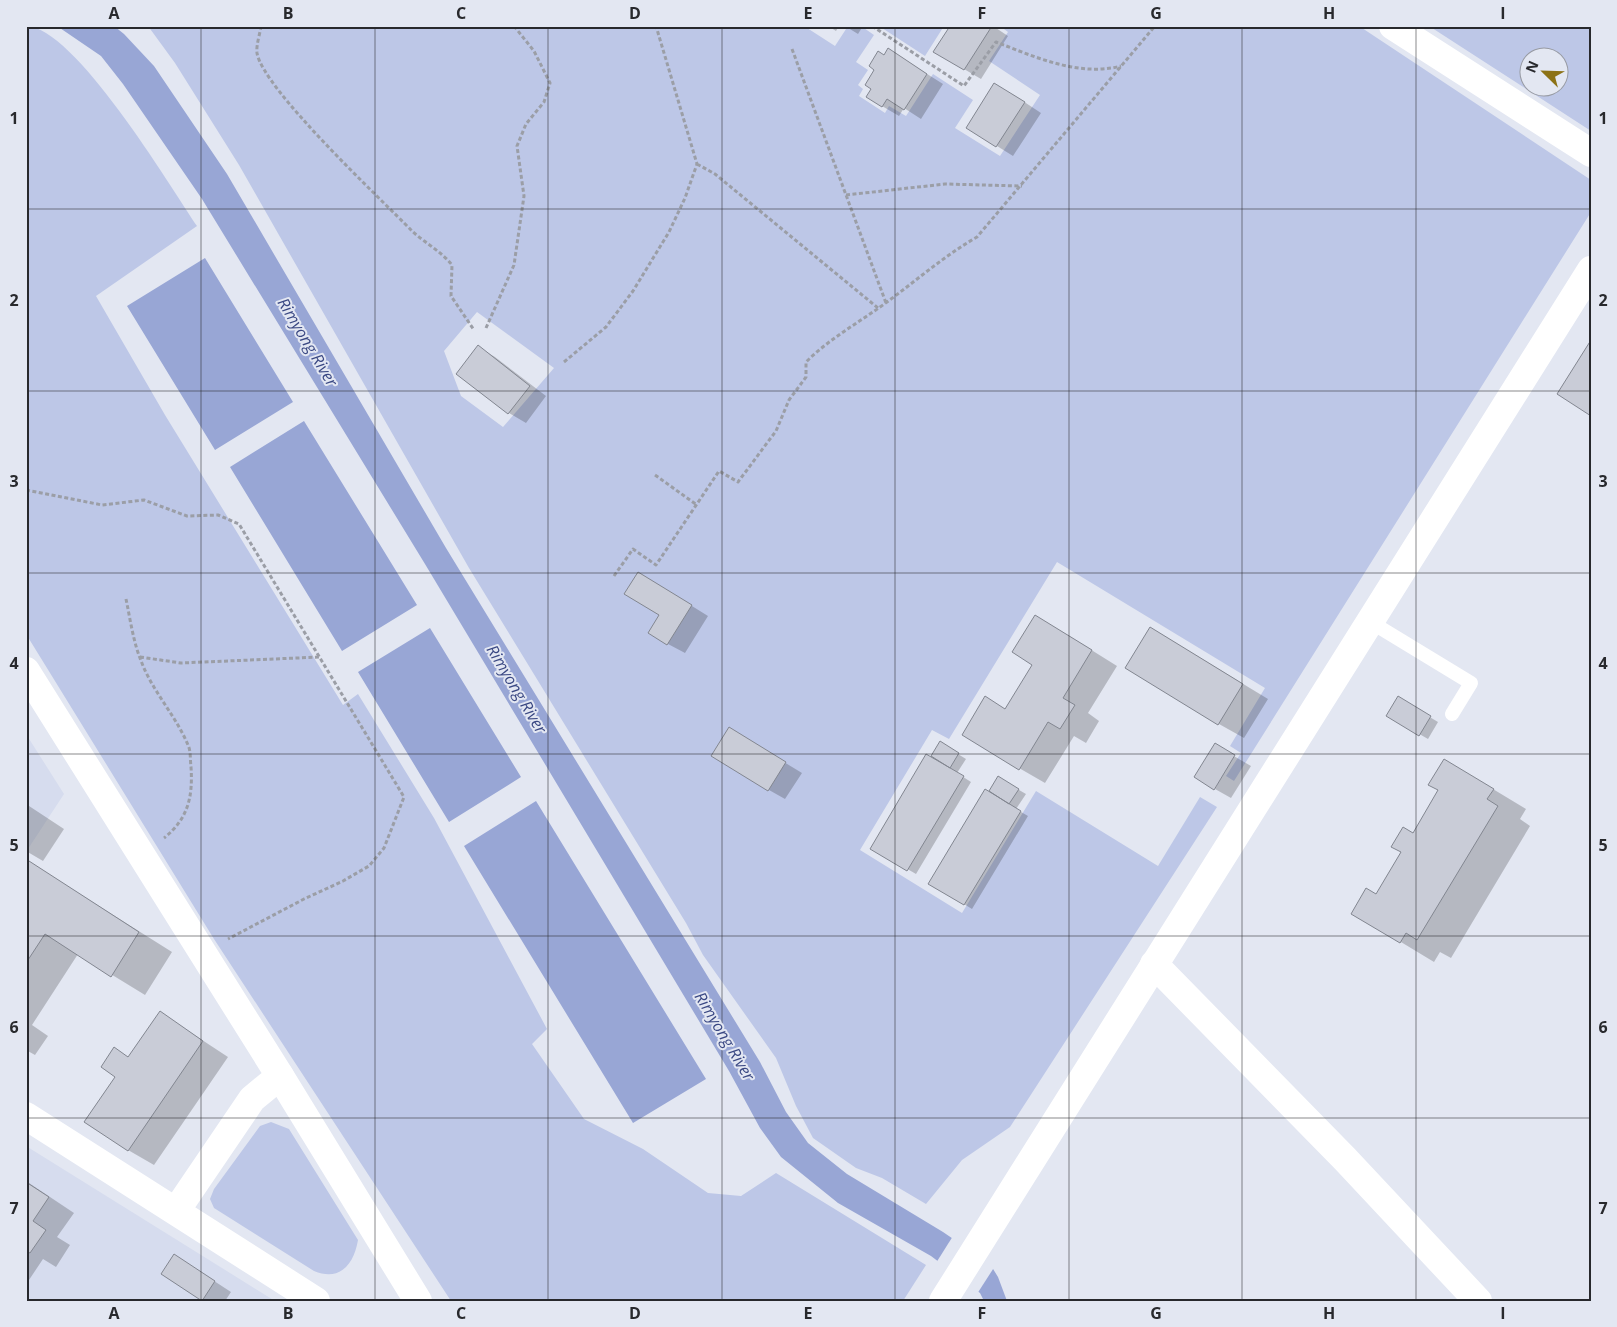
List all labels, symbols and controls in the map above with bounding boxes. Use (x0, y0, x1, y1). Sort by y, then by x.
text: A (108, 2, 120, 24)
text: B (283, 2, 293, 24)
text: C (456, 2, 466, 24)
text: D (629, 2, 641, 24)
text: E (804, 2, 813, 24)
text: F (978, 2, 986, 24)
text: G (1150, 2, 1162, 24)
text: H (1323, 2, 1335, 24)
text: I (1500, 2, 1506, 24)
north arrow (1520, 48, 1570, 98)
text: N (1521, 58, 1543, 76)
text: 1 (9, 107, 19, 129)
text: 1 (1598, 107, 1608, 129)
text: 2 (9, 289, 19, 311)
text: 2 (1598, 289, 1608, 311)
water label: Rimyong River (273, 293, 344, 391)
text: 3 (9, 470, 19, 492)
text: 3 (1598, 470, 1608, 492)
water label: Rimyong River (482, 640, 553, 738)
text: 4 (9, 652, 19, 674)
text: 4 (1598, 652, 1608, 674)
text: 5 (9, 834, 19, 856)
text: 5 (1598, 834, 1608, 856)
water label: Rimyong River (690, 987, 761, 1085)
text: 6 (9, 1016, 19, 1038)
text: 6 (1598, 1016, 1608, 1038)
text: 7 (9, 1197, 19, 1219)
text: 7 (1598, 1197, 1608, 1219)
text: A (108, 1302, 120, 1324)
text: B (283, 1302, 293, 1324)
text: C (456, 1302, 466, 1324)
text: D (629, 1302, 641, 1324)
text: E (804, 1302, 813, 1324)
text: F (978, 1302, 986, 1324)
text: G (1150, 1302, 1162, 1324)
text: H (1323, 1302, 1335, 1324)
text: I (1500, 1302, 1506, 1324)

